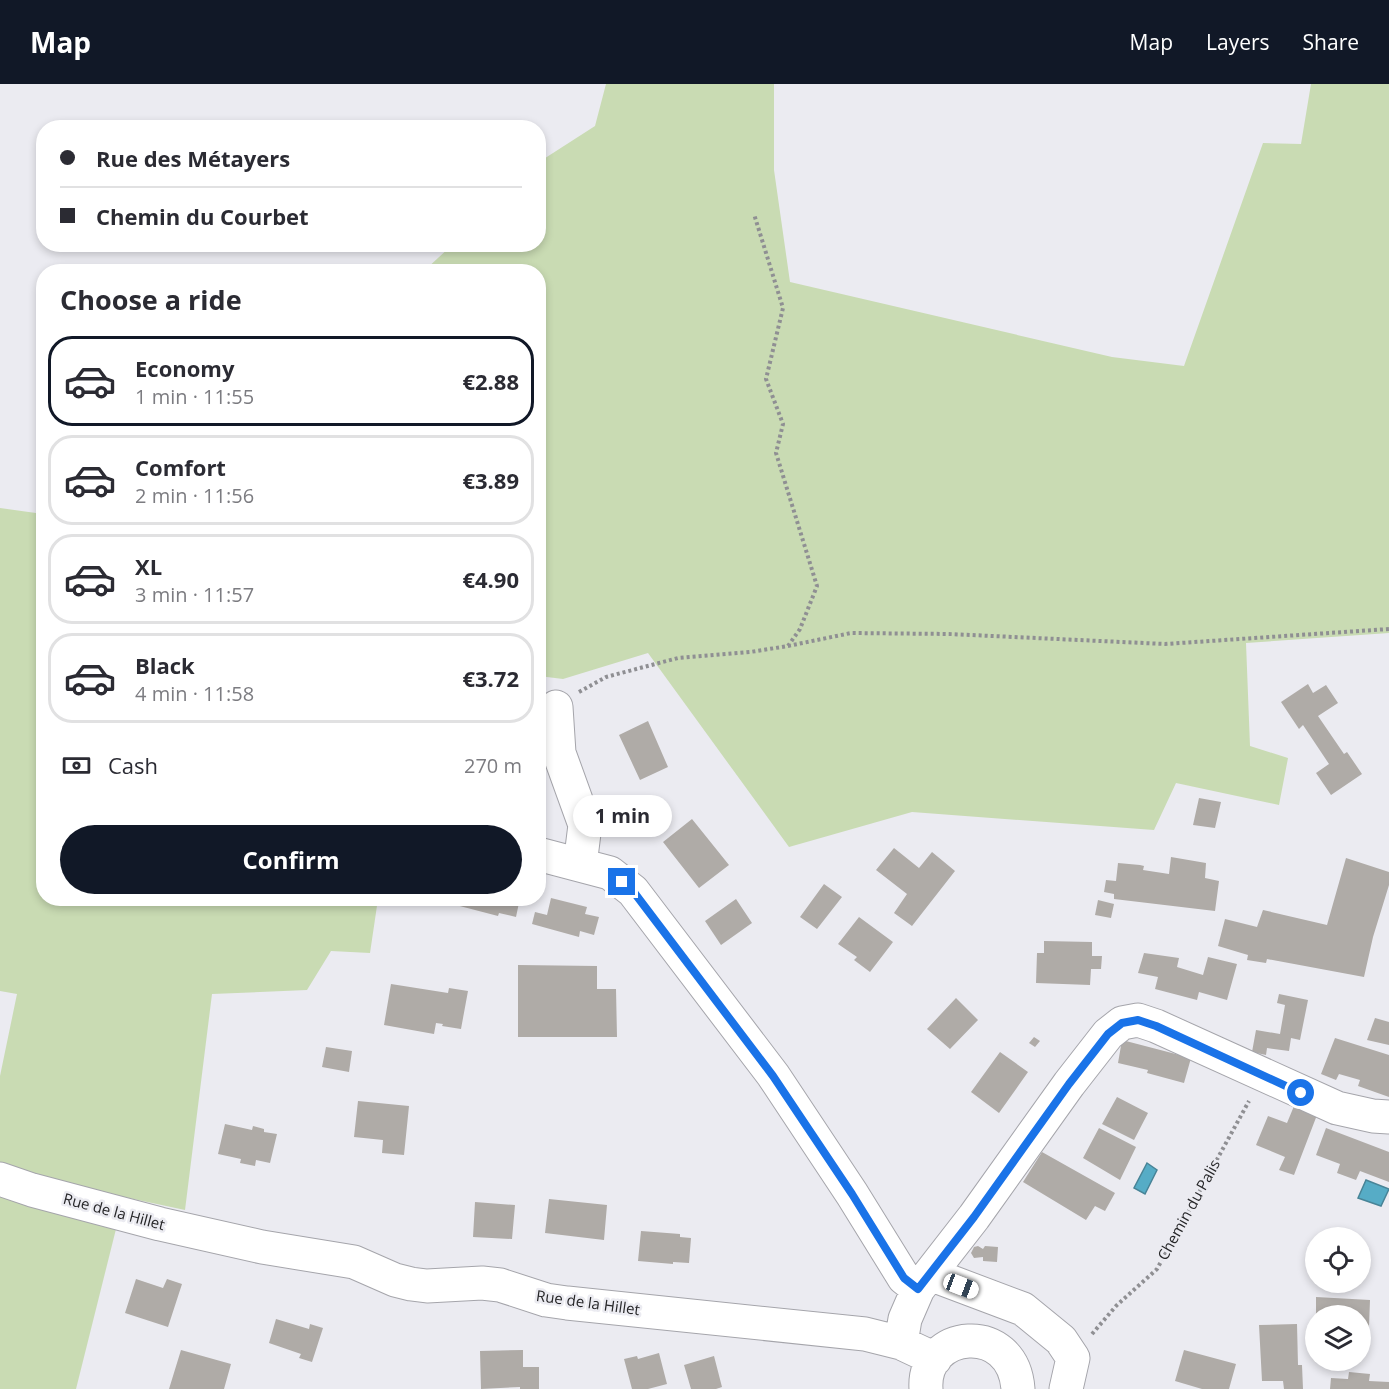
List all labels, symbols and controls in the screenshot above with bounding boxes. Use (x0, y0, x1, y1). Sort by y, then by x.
text: Map (30, 23, 91, 61)
text: Map (1130, 28, 1173, 56)
text: Layers (1206, 28, 1270, 56)
text: Share (1303, 28, 1359, 56)
text: Rue des Métayers (96, 143, 290, 173)
text: Chemin du Courbet (96, 201, 309, 231)
text: Choose a ride (60, 281, 242, 318)
text: Economy (135, 353, 234, 383)
icon: car (63, 354, 117, 408)
text: €2.88 (462, 366, 519, 396)
text: 1 min · 11:55 (135, 383, 254, 410)
text: Comfort (135, 452, 226, 482)
icon: car (63, 453, 117, 507)
text: €3.89 (462, 465, 519, 495)
text: 2 min · 11:56 (135, 482, 254, 509)
text: XL (135, 551, 162, 581)
icon: car (63, 552, 117, 606)
text: €4.90 (462, 564, 519, 594)
text: 3 min · 11:57 (135, 581, 254, 608)
text: Black (135, 650, 195, 680)
icon: car (63, 651, 117, 705)
text: €3.72 (462, 663, 519, 693)
text: 4 min · 11:58 (135, 680, 254, 707)
icon: cash (60, 749, 93, 782)
text: Cash (108, 750, 158, 780)
text: 270 m (464, 752, 522, 779)
callout: 1 min (572, 795, 672, 837)
text: 1 min (595, 802, 650, 829)
button: Confirm (60, 825, 522, 894)
route end (608, 868, 635, 895)
route start (1287, 1079, 1314, 1106)
street label: Chemin du Palis (1152, 1156, 1224, 1263)
street label: Rue de la Hillet (61, 1188, 167, 1234)
map controls (1305, 1227, 1371, 1371)
button: locate (1305, 1227, 1371, 1293)
car (941, 1271, 981, 1301)
street label: Rue de la Hillet (535, 1285, 641, 1319)
button: layers (1305, 1305, 1371, 1371)

